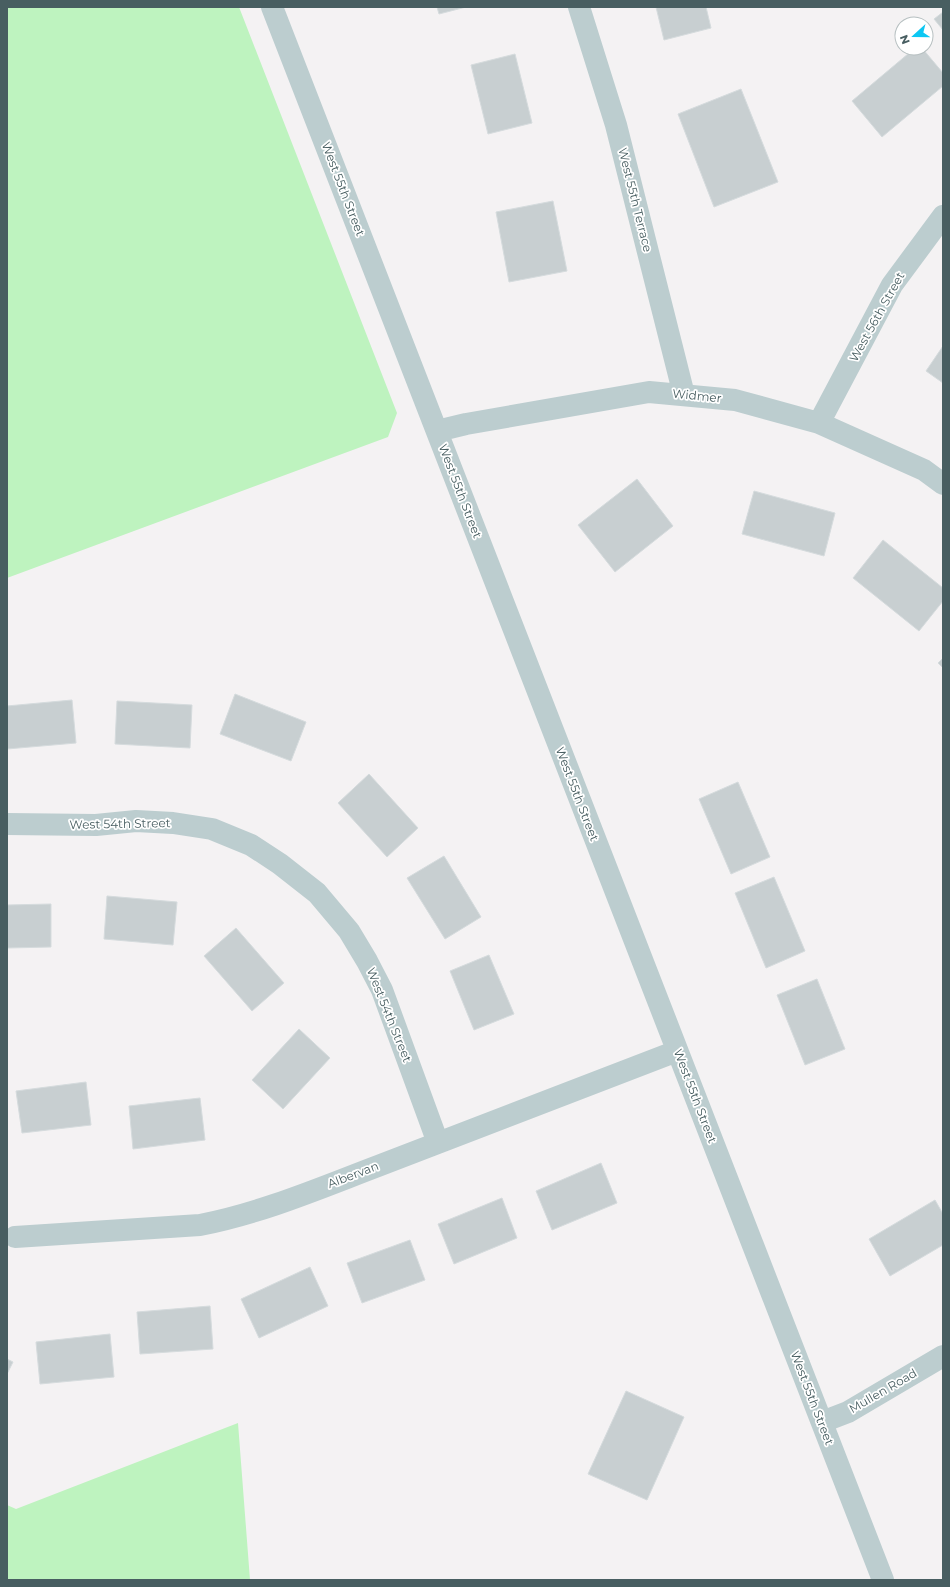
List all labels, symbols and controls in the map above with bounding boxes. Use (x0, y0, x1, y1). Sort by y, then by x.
north arrow (894, 16, 934, 56)
text: N (897, 33, 913, 46)
street label: West 55th Street (319, 140, 368, 238)
street label: West 55th Terrace (615, 146, 656, 254)
street label: West 56th Street (846, 269, 907, 364)
street label: Widmer (672, 385, 723, 406)
street label: West 55th Street (436, 442, 485, 540)
street label: West 55th Street (553, 745, 602, 843)
street label: West 54th Street (69, 815, 171, 832)
street label: West 54th Street (364, 965, 415, 1065)
street label: West 55th Street (671, 1047, 720, 1145)
street label: Albervan (325, 1158, 381, 1191)
street label: West 55th Street (788, 1349, 837, 1447)
street label: Mullen Road (846, 1365, 919, 1416)

